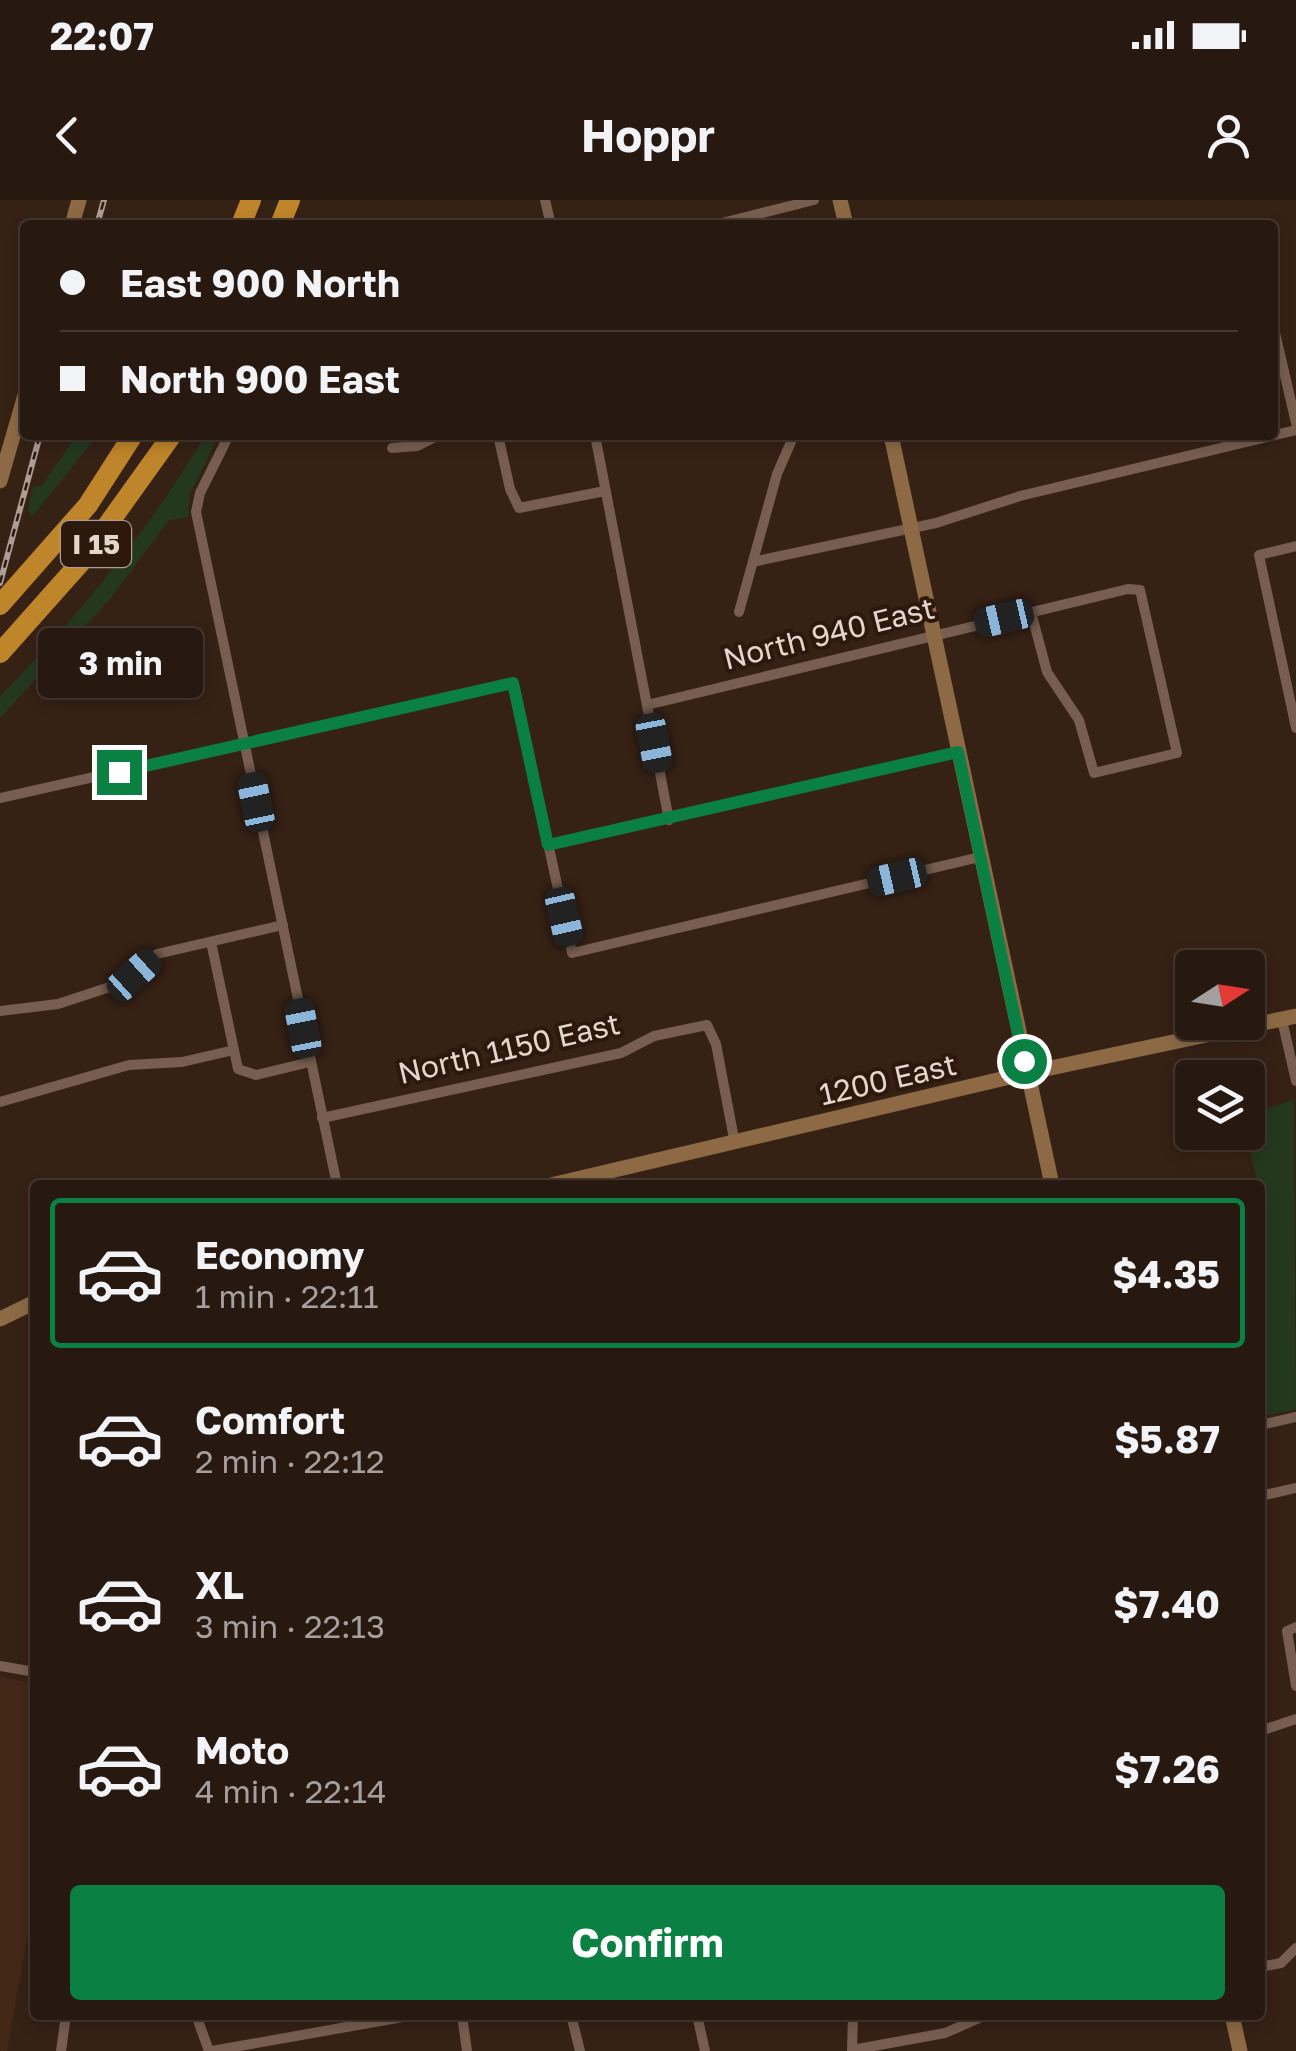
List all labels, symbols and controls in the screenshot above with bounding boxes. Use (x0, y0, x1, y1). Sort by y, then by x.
text: 22:07 (50, 13, 154, 58)
icon: back (40, 108, 95, 163)
text: Hoppr (581, 108, 715, 162)
icon: person (1201, 108, 1256, 163)
text: East 900 North (120, 260, 400, 305)
text: North 900 East (120, 356, 400, 401)
road number: I 15 (61, 521, 131, 567)
street label: North 940 East (719, 589, 938, 677)
car (971, 597, 1037, 639)
callout: 3 min (36, 627, 202, 697)
text: 3 min (79, 644, 162, 682)
car (634, 711, 674, 775)
route end (97, 750, 142, 795)
car (235, 770, 277, 834)
car (864, 856, 930, 898)
car (543, 884, 585, 950)
car (102, 944, 166, 1006)
north arrow (1175, 950, 1265, 1040)
map controls (1175, 950, 1265, 1150)
car (283, 996, 323, 1060)
street label: North 1150 East (394, 1005, 623, 1091)
route start (1002, 1039, 1047, 1084)
street label: 1200 East (816, 1046, 960, 1112)
button: layers (1175, 1060, 1265, 1150)
icon: car (75, 1228, 165, 1318)
text: Economy (195, 1232, 364, 1277)
text: $4.35 (1112, 1251, 1220, 1296)
text: 1 min · 22:11 (195, 1277, 378, 1315)
icon: car (75, 1393, 165, 1483)
text: Comfort (195, 1397, 345, 1442)
text: $5.87 (1114, 1416, 1220, 1461)
text: 2 min · 22:12 (195, 1442, 385, 1480)
icon: car (75, 1558, 165, 1648)
text: XL (195, 1562, 244, 1607)
text: $7.40 (1113, 1581, 1220, 1626)
text: 3 min · 22:13 (195, 1607, 385, 1645)
icon: car (75, 1723, 165, 1813)
text: Moto (195, 1727, 289, 1772)
text: $7.26 (1114, 1746, 1220, 1791)
text: 4 min · 22:14 (195, 1772, 386, 1810)
button: Confirm (70, 1885, 1225, 2000)

